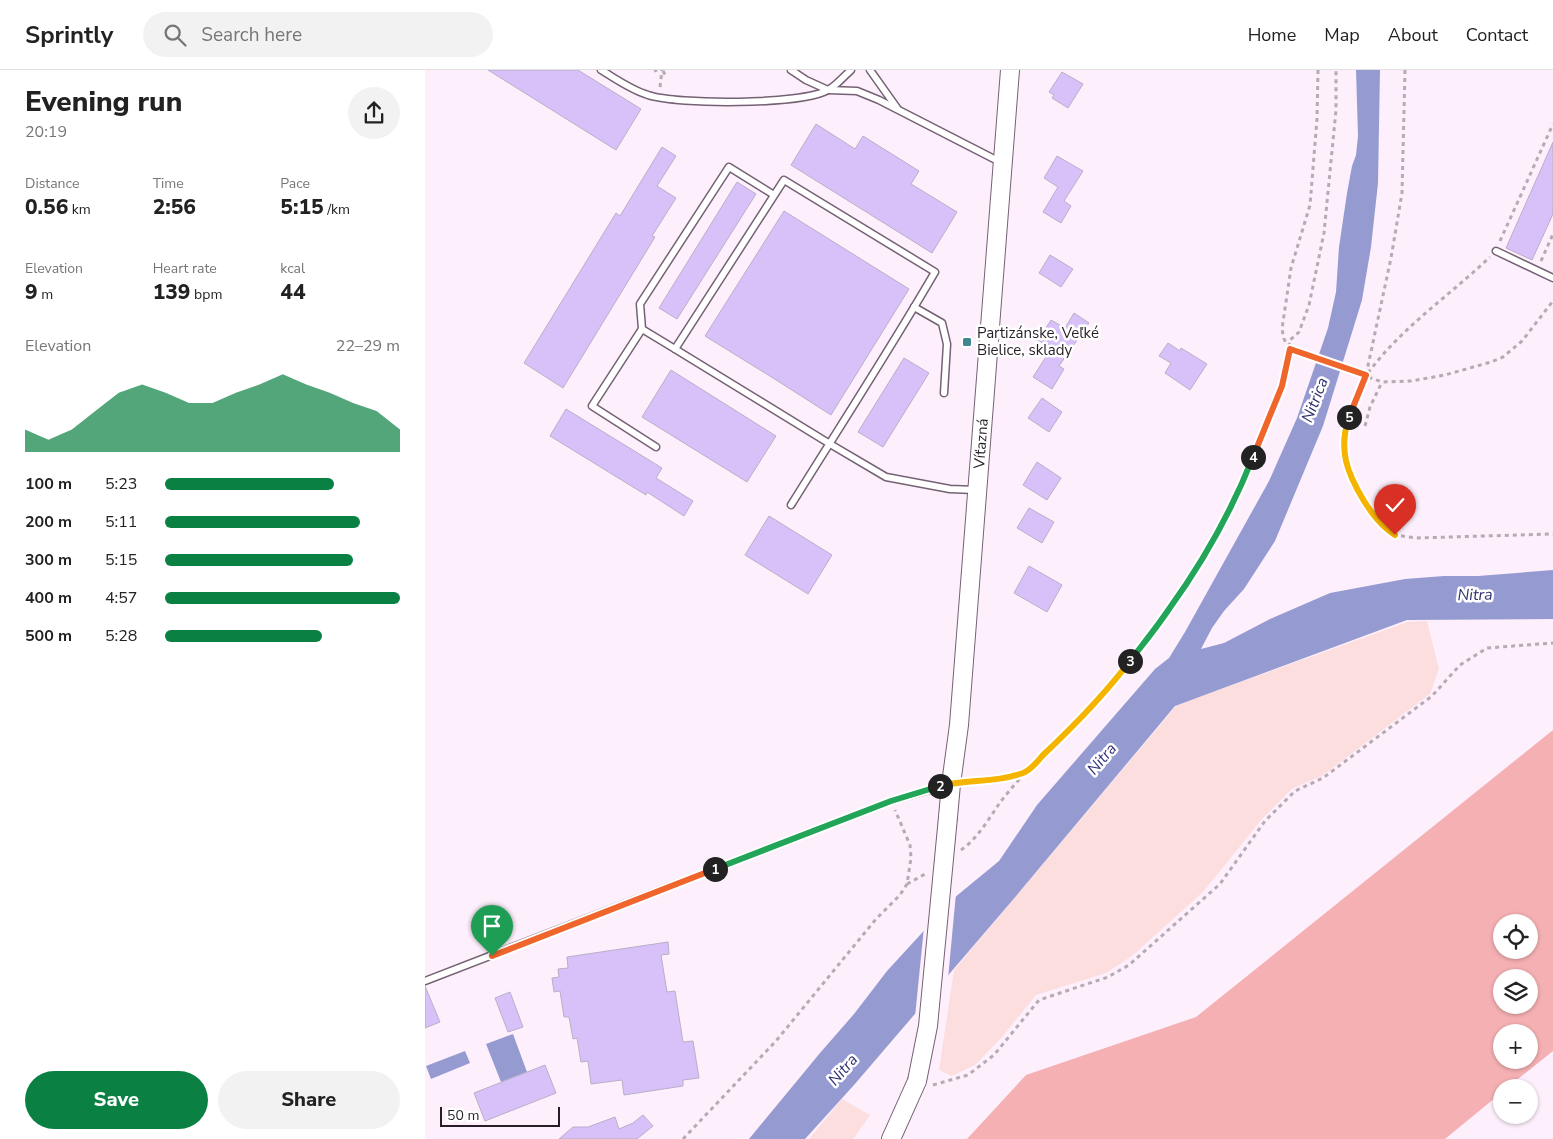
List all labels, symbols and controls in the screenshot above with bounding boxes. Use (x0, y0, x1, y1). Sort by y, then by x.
search box (143, 12, 493, 57)
text: Sprintly (25, 19, 113, 51)
icon: search (161, 21, 189, 49)
text: Search here (201, 22, 302, 48)
text: Home (1248, 23, 1296, 47)
text: Map (1324, 23, 1360, 47)
text: About (1388, 23, 1438, 47)
text: Contact (1466, 23, 1528, 47)
text: Evening run (25, 83, 182, 121)
button: share (348, 87, 400, 139)
text: 20:19 (25, 121, 67, 143)
text: Distance (25, 174, 79, 193)
text: Time (153, 174, 184, 193)
text: Pace (280, 174, 310, 193)
text: 0.56 (25, 193, 68, 221)
text: 2:56 (153, 193, 196, 221)
text: 5:15 (280, 193, 324, 221)
text: km (68, 200, 91, 219)
text: /km (324, 200, 350, 219)
text: Elevation (25, 259, 83, 278)
text: Heart rate (153, 259, 217, 278)
text: kcal (280, 259, 305, 278)
text: 9 (25, 278, 38, 306)
text: 139 (153, 278, 190, 306)
text: 44 (280, 278, 306, 306)
text: m (38, 285, 53, 304)
text: bpm (190, 285, 222, 304)
place label: Partizánske, Veľké Bielice, sklady (977, 323, 1099, 360)
text: Elevation (25, 335, 91, 357)
text: 22–29 m (336, 335, 400, 357)
marker: Partizánske, Veľké Bielice, sklady (961, 336, 973, 348)
water label: Nitrica (1296, 374, 1334, 426)
pin: 5 (1337, 404, 1361, 430)
text: 5 (1345, 408, 1354, 427)
street label: Víťazná (969, 418, 993, 470)
pin: 4 (1241, 444, 1265, 470)
text: 4 (1249, 448, 1258, 467)
text: 100 m (25, 473, 72, 495)
text: 5:23 (105, 473, 137, 495)
pin (1374, 484, 1416, 535)
icon: check (1381, 491, 1409, 519)
text: 200 m (25, 511, 72, 533)
text: 5:11 (105, 511, 137, 533)
text: 300 m (25, 549, 72, 571)
text: 5:15 (105, 549, 137, 571)
water label: Nitra (1457, 584, 1493, 606)
text: 400 m (25, 587, 72, 609)
text: 4:57 (105, 587, 137, 609)
text: 500 m (25, 625, 72, 647)
text: 5:28 (105, 625, 137, 647)
pin: 3 (1117, 648, 1143, 674)
text: 3 (1126, 652, 1135, 671)
water label: Nitra (1082, 738, 1122, 780)
pin: 2 (927, 774, 953, 798)
text: 2 (936, 777, 945, 796)
pin: 1 (703, 856, 727, 882)
text: 1 (711, 860, 720, 879)
pin (471, 905, 513, 956)
icon: arrive (478, 912, 506, 940)
map controls (1493, 914, 1538, 1124)
button: locate (1493, 914, 1538, 959)
button: layers (1493, 969, 1538, 1014)
button: + (1493, 1024, 1538, 1069)
water label: Nitra (823, 1049, 863, 1091)
button: Save (25, 1071, 208, 1129)
button: Share (218, 1071, 400, 1129)
button: − (1493, 1079, 1538, 1124)
scale bar (440, 1104, 560, 1127)
text: 50 m (447, 1106, 479, 1125)

